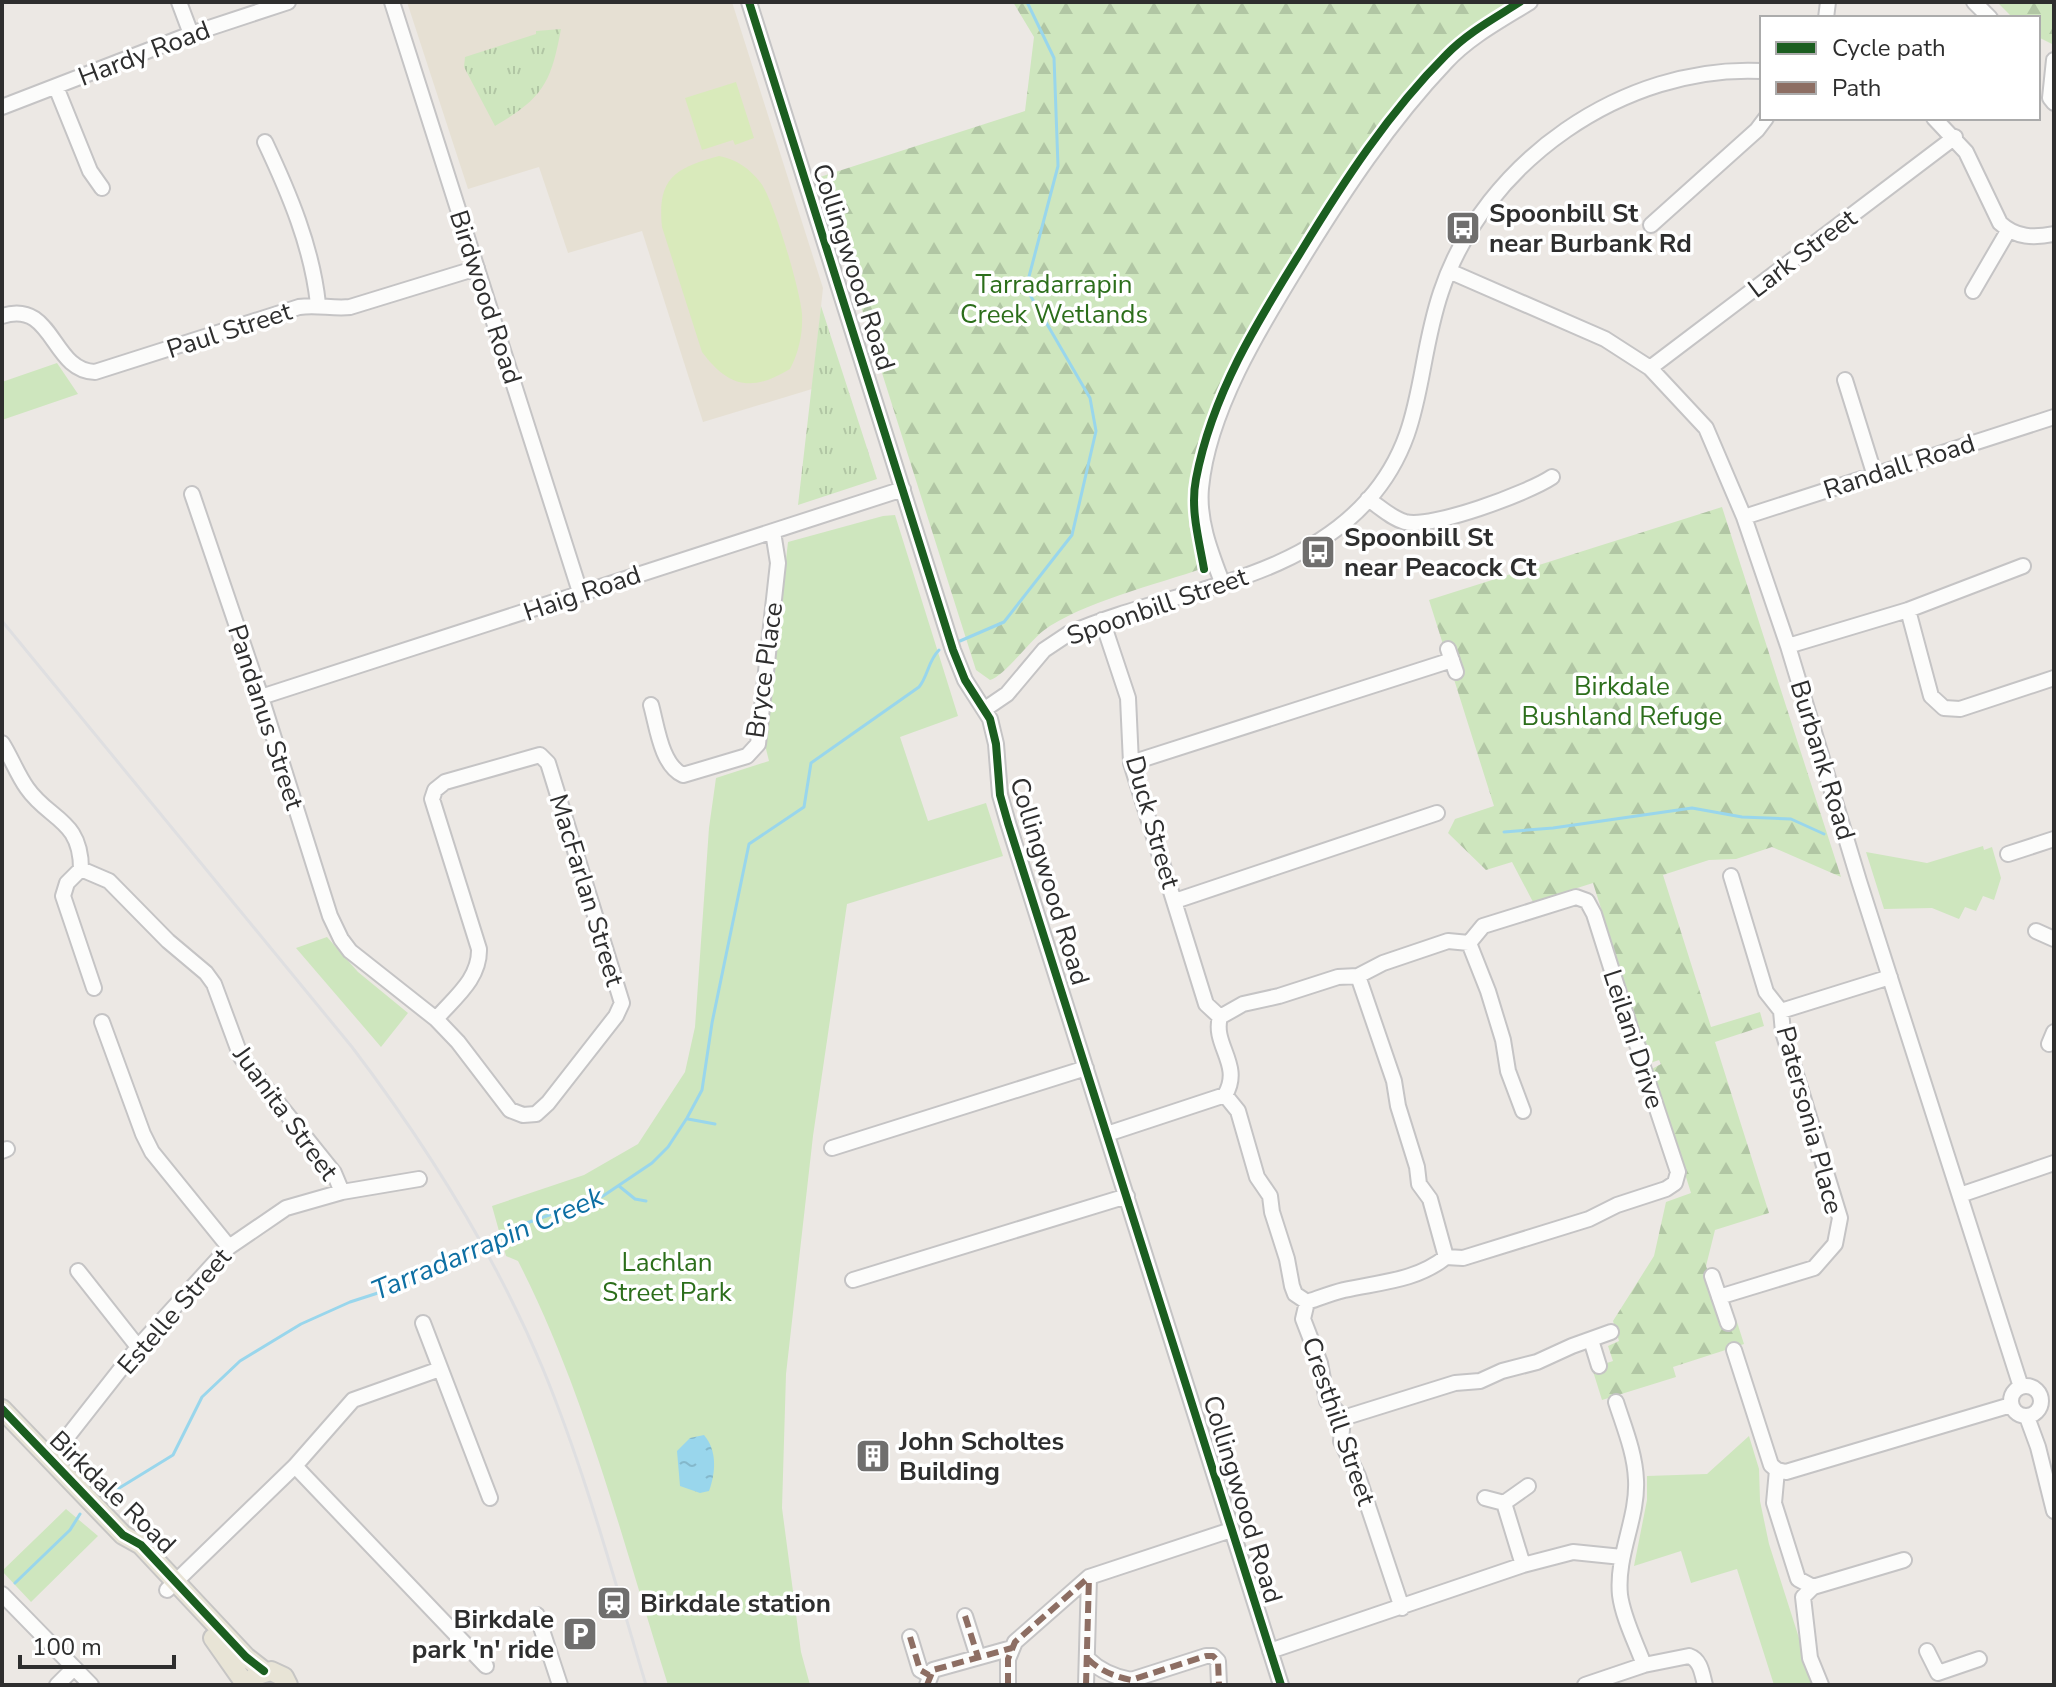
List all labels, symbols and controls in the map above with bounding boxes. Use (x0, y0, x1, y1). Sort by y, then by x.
street label: Hardy Road (73, 12, 215, 95)
legend (1760, 16, 2040, 120)
text: Cycle path (1832, 32, 1946, 64)
text: Path (1832, 72, 1881, 104)
street label: Collingwood Road (804, 159, 903, 375)
place label: Spoonbill St near Burbank Rd (1489, 196, 1692, 261)
street label: Lark Street (1741, 200, 1865, 306)
street label: Birdwood Road (441, 206, 530, 389)
bus stop icon: Spoonbill St near Burbank Rd (1444, 209, 1482, 247)
park label: Tarradarrapin Creek Wetlands (960, 267, 1148, 332)
street label: Paul Street (162, 294, 297, 367)
street label: Randall Road (1819, 426, 1979, 507)
place label: Spoonbill St near Peacock Ct (1344, 520, 1538, 585)
bus stop icon: Spoonbill St near Peacock Ct (1299, 533, 1337, 571)
street label: Haig Road (519, 557, 646, 630)
street label: Spoonbill Street (1062, 559, 1253, 654)
street label: Bryce Place (738, 600, 791, 740)
street label: Pandanus Street (219, 620, 312, 815)
park label: Birkdale Bushland Refuge (1522, 669, 1722, 734)
street label: Burbank Road (1782, 676, 1863, 844)
street label: Duck Street (1117, 752, 1188, 893)
street label: Collingwood Road (1001, 773, 1098, 989)
street label: MacFarlan Street (541, 790, 633, 991)
street label: Leilani Drive (1595, 965, 1672, 1113)
street label: Patersonia Place (1768, 1022, 1851, 1218)
street label: Juanita Street (224, 1038, 347, 1188)
water label: Tarradarrapin Creek (366, 1177, 610, 1310)
street label: Estelle Street (110, 1240, 240, 1382)
park label: Lachlan Street Park (602, 1245, 733, 1310)
street label: Cresthill Street (1293, 1332, 1384, 1511)
street label: Collingwood Road (1194, 1391, 1291, 1607)
street label: Birkdale Road (42, 1423, 183, 1562)
place label: John Scholtes Building (898, 1424, 1064, 1489)
building icon: John Scholtes Building (854, 1437, 892, 1475)
station icon: Birkdale station (595, 1584, 633, 1622)
place label: Birkdale station (640, 1586, 831, 1621)
place label: Birkdale park 'n' ride (412, 1602, 554, 1667)
parking icon: Birkdale park 'n' ride (561, 1615, 599, 1653)
scale bar (20, 1619, 174, 1669)
text: 100 m (32, 1631, 102, 1663)

